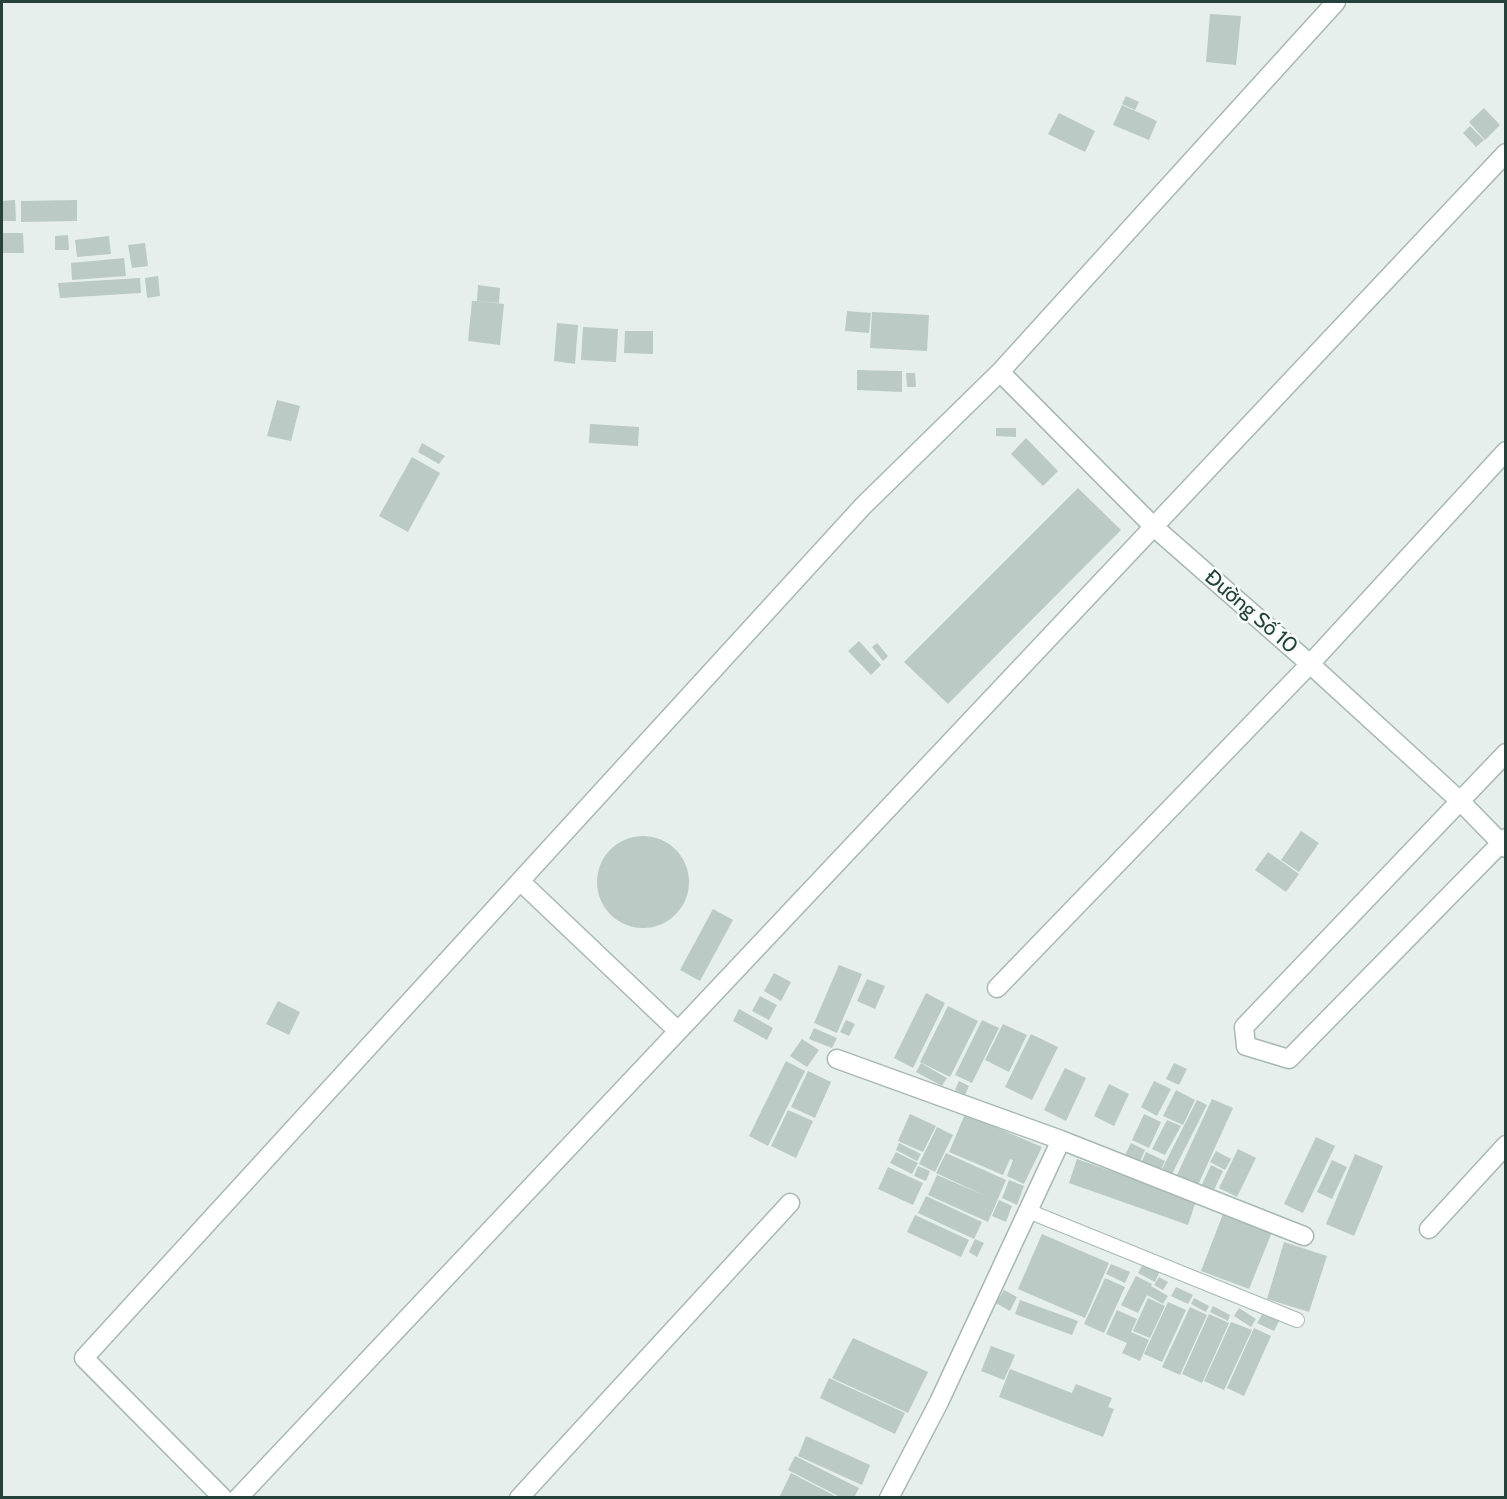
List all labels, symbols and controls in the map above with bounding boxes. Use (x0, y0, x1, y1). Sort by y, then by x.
street label: Đường Số 10 (1199, 565, 1303, 659)

